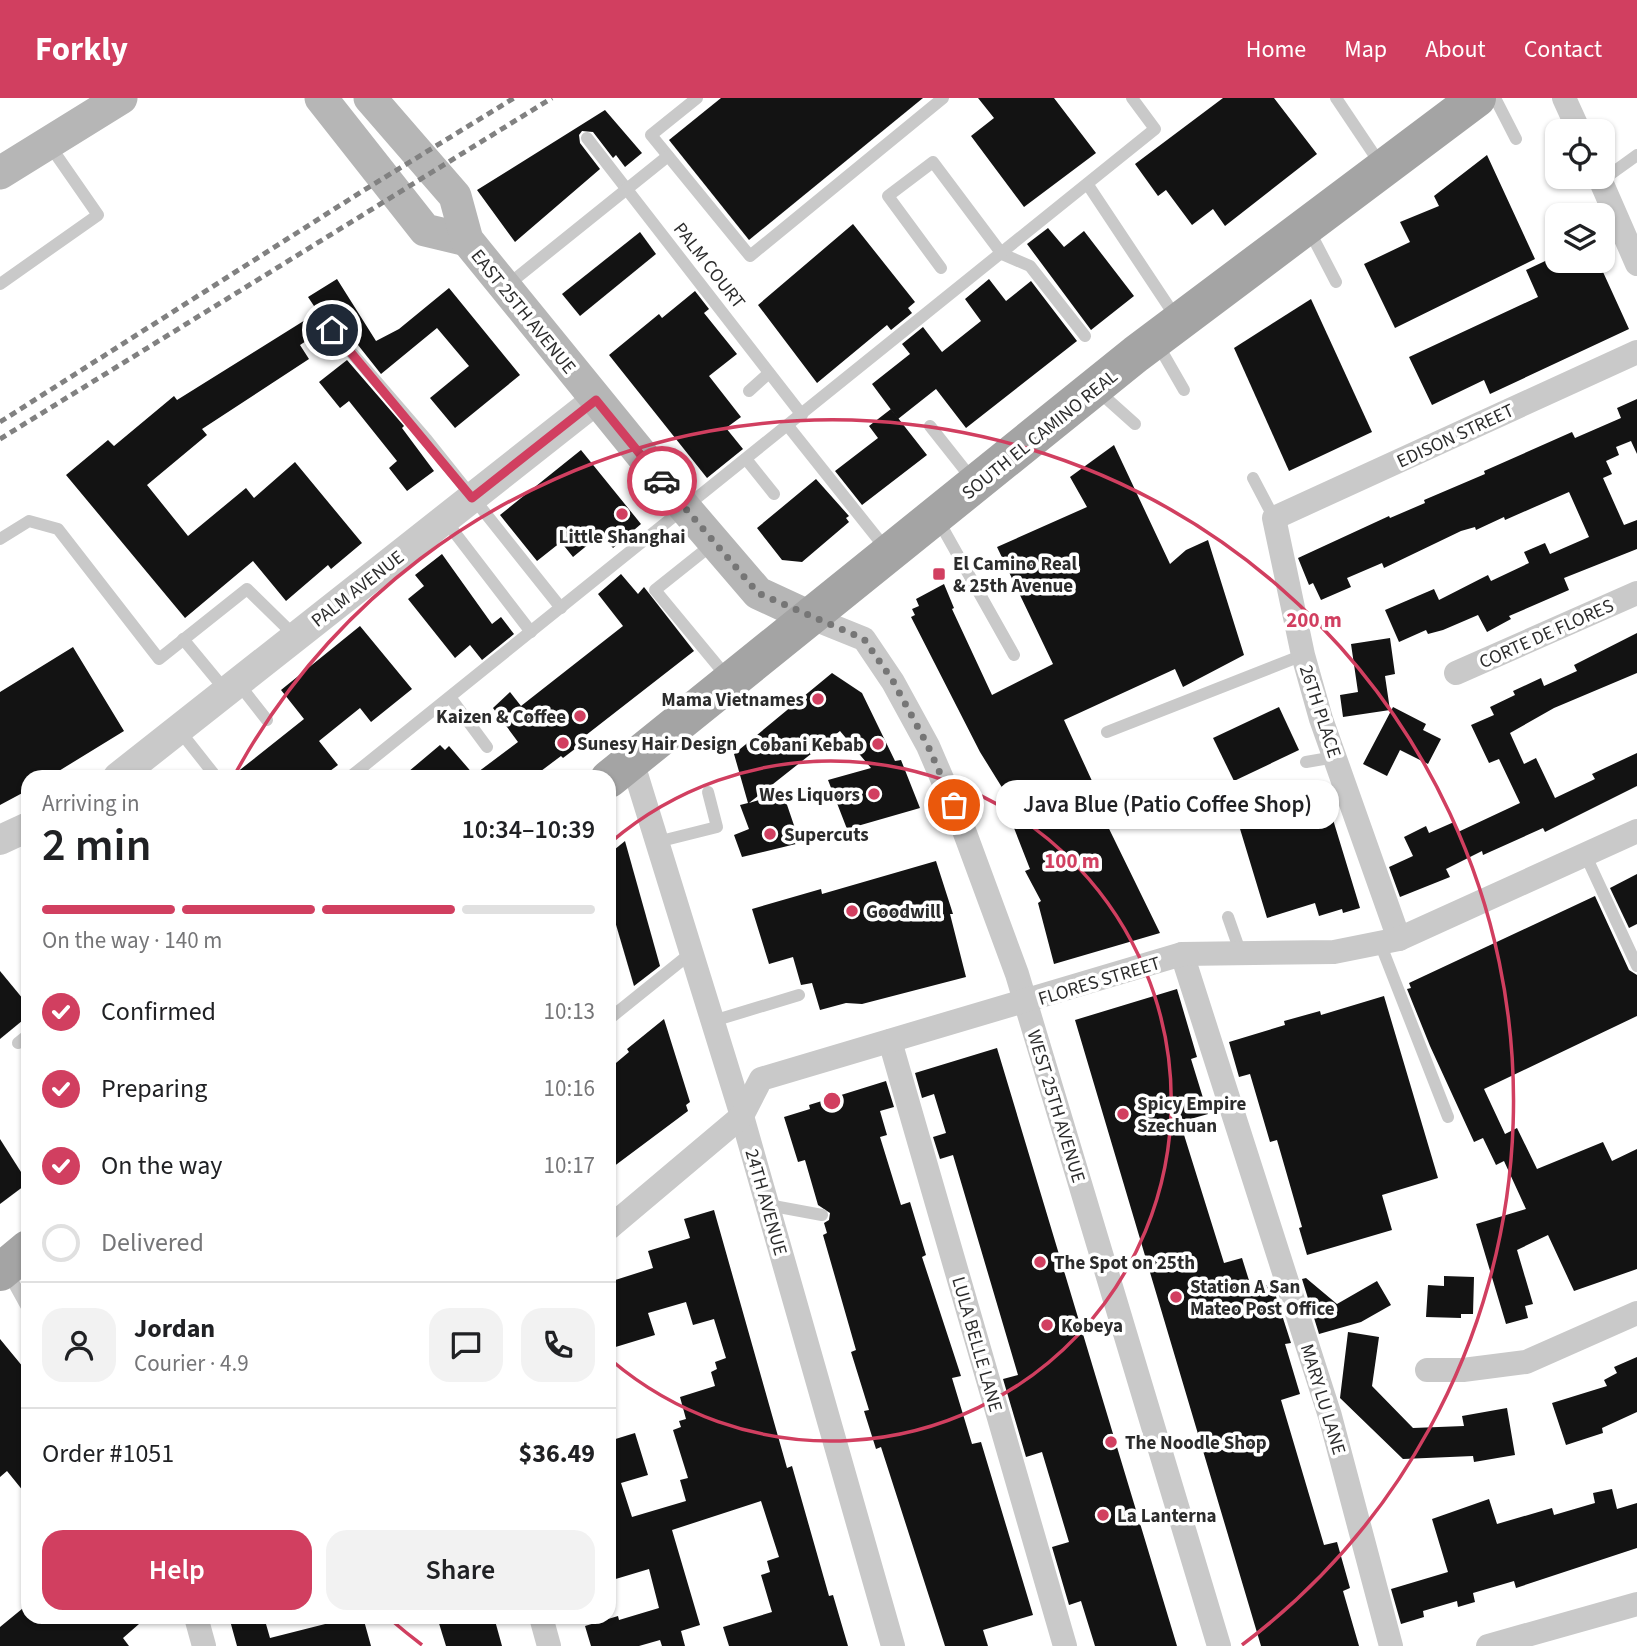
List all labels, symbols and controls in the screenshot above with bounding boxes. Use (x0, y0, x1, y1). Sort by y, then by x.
text: Forkly (35, 26, 128, 73)
text: Home (1246, 32, 1306, 67)
text: Map (1344, 32, 1387, 67)
text: About (1425, 32, 1486, 67)
text: Contact (1524, 32, 1602, 67)
map controls (1545, 119, 1615, 273)
button: locate (1545, 119, 1615, 189)
button: layers (1545, 203, 1615, 273)
street label: PALM COURT (666, 217, 751, 315)
street label: EAST 25TH AVENUE (464, 244, 582, 380)
pin (302, 300, 362, 360)
icon: home (313, 311, 351, 349)
street label: SOUTH EL CAMINO REAL (956, 364, 1124, 507)
street label: EDISON STREET (1393, 397, 1519, 475)
courier (627, 446, 697, 516)
icon: car (643, 462, 681, 500)
marker: Little Shanghai (614, 506, 630, 522)
place label: Little Shanghai (559, 524, 685, 551)
street label: PALM AVENUE (306, 544, 410, 634)
place label: El Camino Real & 25th Avenue (953, 551, 1078, 600)
marker: El Camino Real & 25th Avenue (931, 566, 947, 582)
street label: CORTE DE FLORES (1475, 593, 1618, 676)
text: 200 m (1286, 605, 1342, 635)
street label: 26TH PLACE (1292, 661, 1347, 761)
place label: Mama Vietnames (661, 687, 804, 714)
marker: Mama Vietnames (810, 691, 826, 707)
place label: Kaizen & Coffee (436, 704, 566, 731)
marker: Kaizen & Coffee (572, 708, 588, 724)
place label: Sunesy Hair Design (577, 731, 737, 758)
place label: Cobani Kebab (749, 732, 864, 759)
marker: Sunesy Hair Design (555, 735, 571, 751)
marker: Cobani Kebab (870, 736, 886, 752)
pin (924, 775, 984, 835)
callout: Java Blue (Patio Coffee Shop) (996, 780, 1339, 830)
place label: Wes Liquors (759, 782, 860, 809)
marker: Wes Liquors (866, 786, 882, 802)
icon: bag (935, 786, 973, 824)
text: Arriving in (42, 787, 140, 820)
text: Java Blue (Patio Coffee Shop) (1023, 788, 1312, 821)
text: 10:34–10:39 (462, 811, 595, 848)
text: 2 min (42, 813, 151, 878)
place label: Supercuts (784, 822, 869, 849)
marker: Supercuts (762, 826, 778, 842)
text: 100 m (1044, 846, 1100, 876)
place label: Goodwill (866, 899, 942, 926)
marker: Goodwill (844, 903, 860, 919)
text: On the way · 140 m (42, 924, 222, 957)
street label: FLORES STREET (1035, 950, 1164, 1013)
icon: check (42, 993, 80, 1031)
text: Confirmed (101, 993, 216, 1030)
text: 10:13 (544, 995, 595, 1028)
street label: WEST 25TH AVENUE (1020, 1027, 1092, 1186)
icon: check (42, 1070, 80, 1108)
text: Preparing (101, 1070, 207, 1107)
text: 10:16 (544, 1072, 595, 1105)
centre of rings (820, 1089, 844, 1113)
place label: Spicy Empire Szechuan (1137, 1091, 1247, 1140)
marker: Spicy Empire Szechuan (1115, 1106, 1131, 1122)
street label: 24TH AVENUE (737, 1146, 794, 1259)
icon: check (42, 1147, 80, 1185)
text: On the way (101, 1147, 222, 1184)
text: 10:17 (544, 1149, 595, 1182)
text: Delivered (101, 1224, 204, 1261)
place label: The Spot on 25th (1054, 1250, 1195, 1277)
marker: The Spot on 25th (1032, 1254, 1048, 1270)
street label: LULA BELLE LANE (944, 1274, 1009, 1415)
place label: Station A San Mateo Post Office (1190, 1274, 1335, 1323)
marker: Station A San Mateo Post Office (1168, 1289, 1184, 1305)
button: person (42, 1308, 116, 1382)
button: chat (429, 1308, 503, 1382)
button: phone (521, 1308, 595, 1382)
text: Jordan (134, 1310, 215, 1347)
place label: Kobeya (1061, 1313, 1123, 1340)
marker: Kobeya (1039, 1317, 1055, 1333)
street label: MARY LU LANE (1293, 1341, 1352, 1458)
text: Courier · 4.9 (134, 1347, 249, 1380)
place label: The Noodle Shop (1125, 1430, 1267, 1457)
marker: The Noodle Shop (1103, 1434, 1119, 1450)
text: Order #1051 (42, 1435, 174, 1472)
text: $36.49 (519, 1435, 595, 1472)
place label: La Lanterna (1117, 1503, 1217, 1530)
marker: La Lanterna (1095, 1507, 1111, 1523)
button: Help (42, 1530, 312, 1610)
button: Share (326, 1530, 595, 1610)

